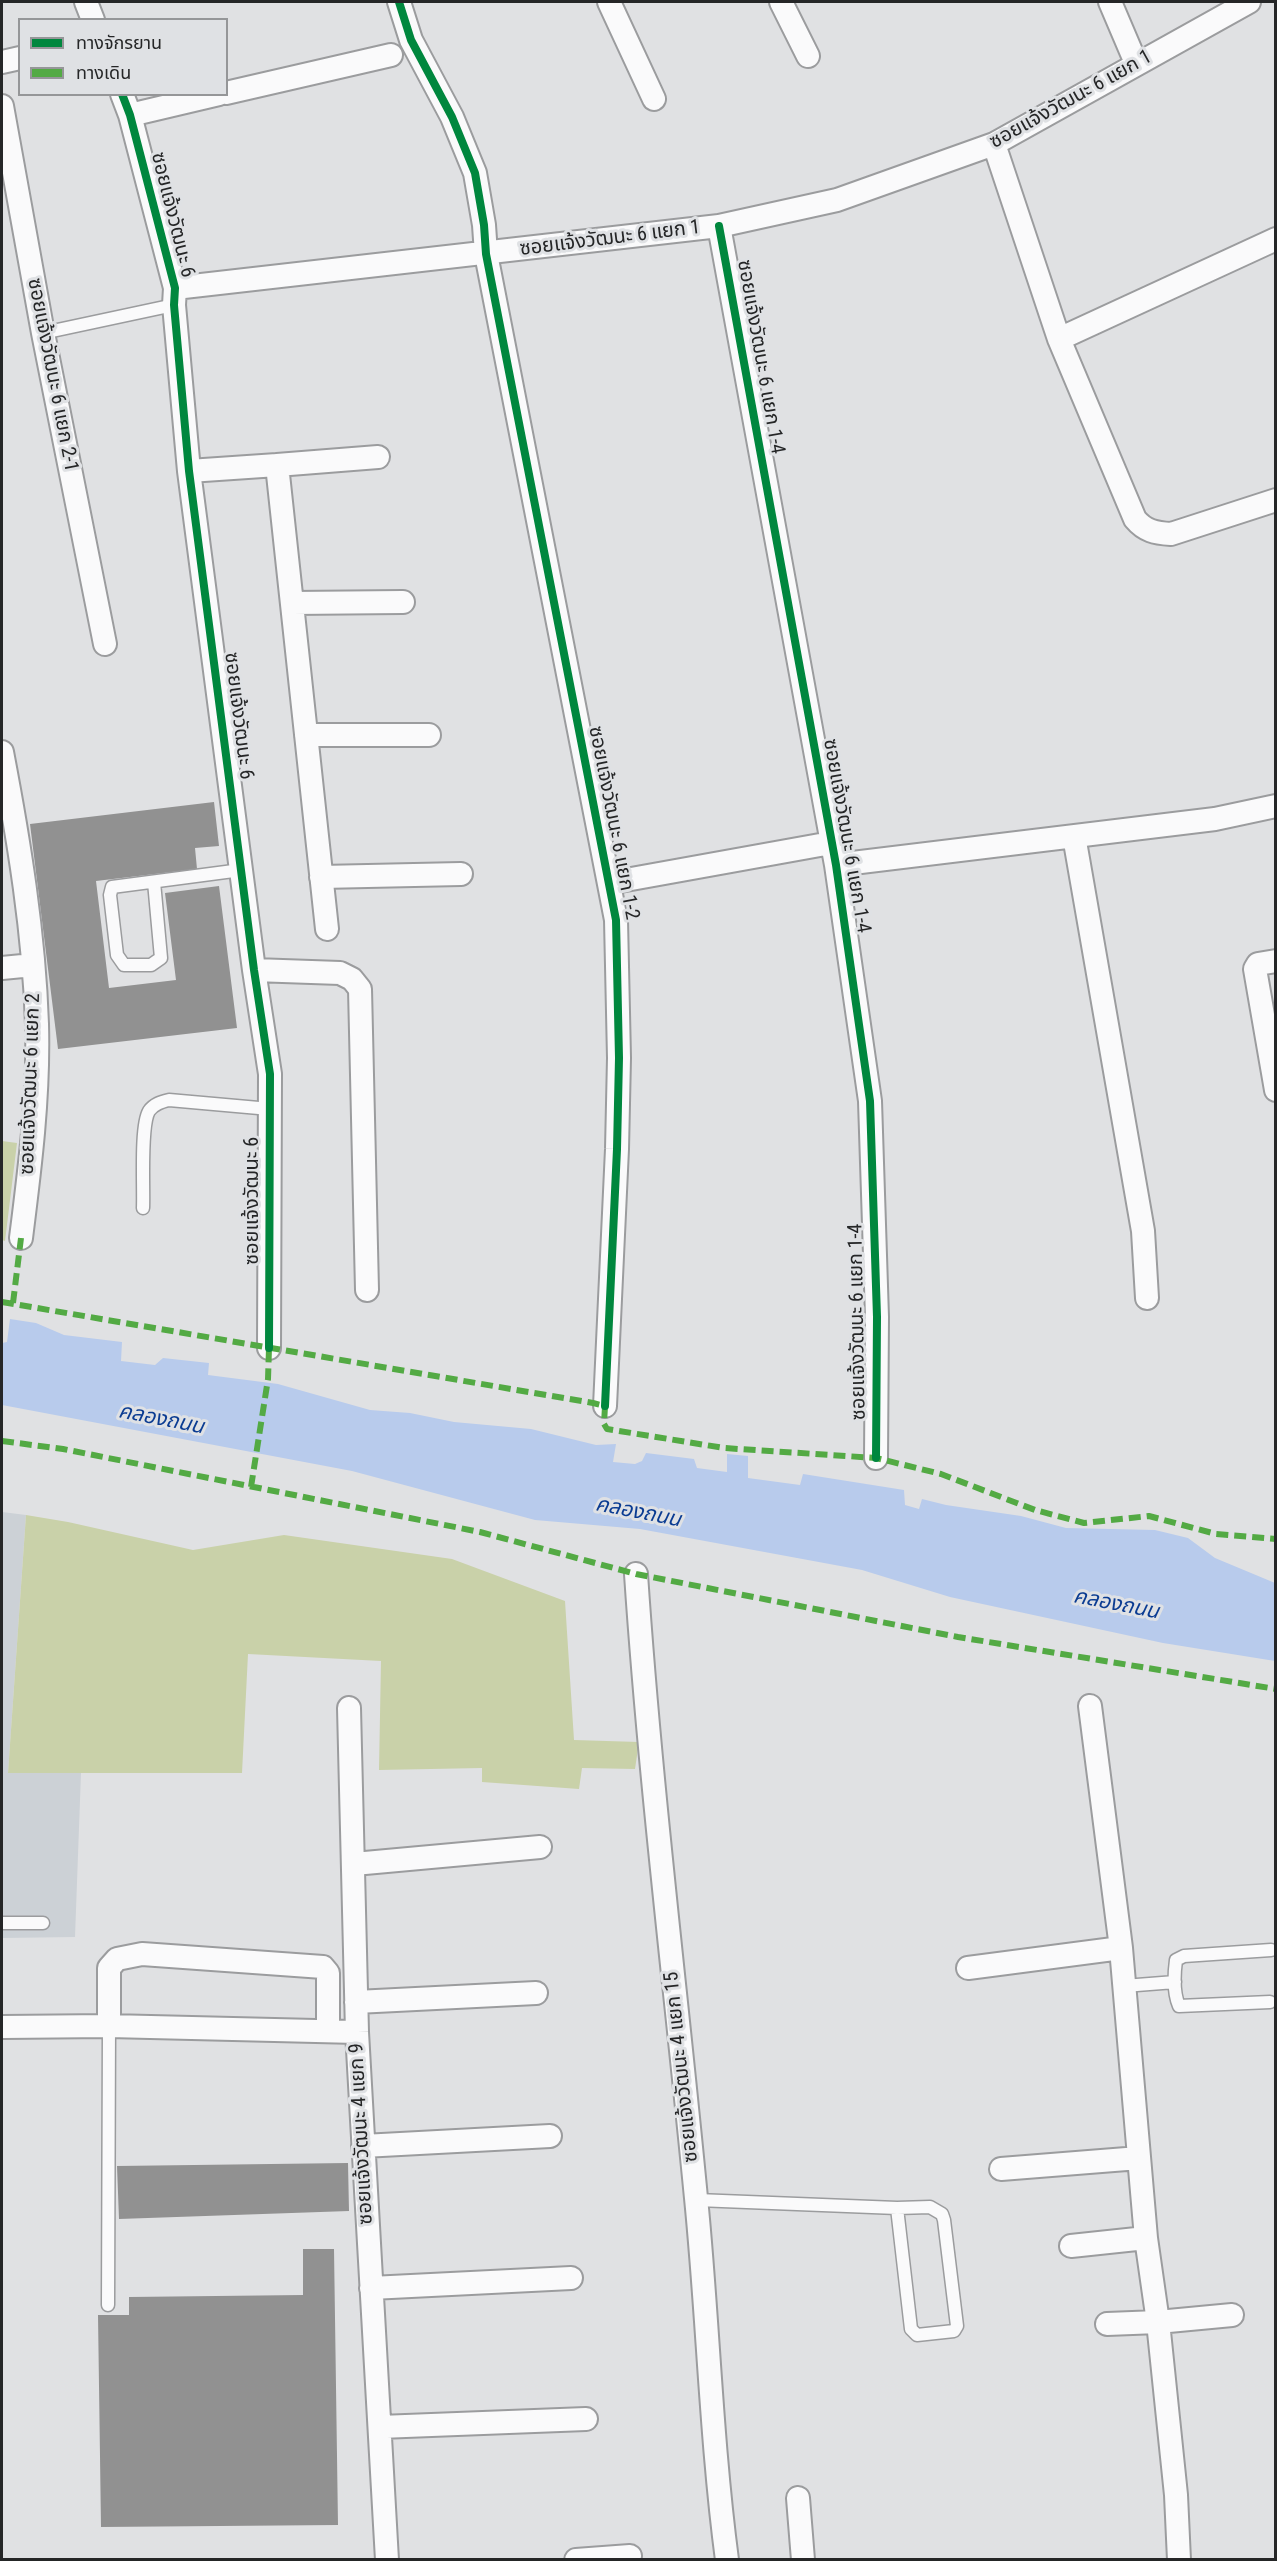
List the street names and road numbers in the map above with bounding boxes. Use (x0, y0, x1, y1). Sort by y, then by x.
street label: ซอยแจ้งวัฒนะ 6 แยก 1 (986, 45, 1156, 155)
street label: ซอยแจ้งวัฒนะ 6 (145, 150, 199, 280)
street label: ซอยแจ้งวัฒนะ 6 แยก 1 (518, 216, 702, 262)
street label: ซอยแจ้งวัฒนะ 6 แยก 1-4 (731, 258, 789, 456)
street label: ซอยแจ้งวัฒนะ 6 แยก 2-1 (21, 276, 83, 474)
street label: ซอยแจ้งวัฒนะ 6 (218, 651, 258, 781)
street label: ซอยแจ้งวัฒนะ 6 แยก 1-2 (582, 724, 644, 922)
street label: ซอยแจ้งวัฒนะ 6 แยก 1-4 (817, 737, 875, 935)
street label: ซอยแจ้งวัฒนะ 6 แยก 2 (16, 993, 46, 1175)
street label: ซอยแจ้งวัฒนะ 6 (241, 1137, 265, 1265)
street label: ซอยแจ้งวัฒนะ 6 แยก 1-4 (844, 1224, 872, 1420)
street label: ซอยแจ้งวัฒนะ 4 แยก 15 (660, 1970, 704, 2164)
street label: ซอยแจ้งวัฒนะ 4 แยก 9 (345, 2043, 379, 2225)

